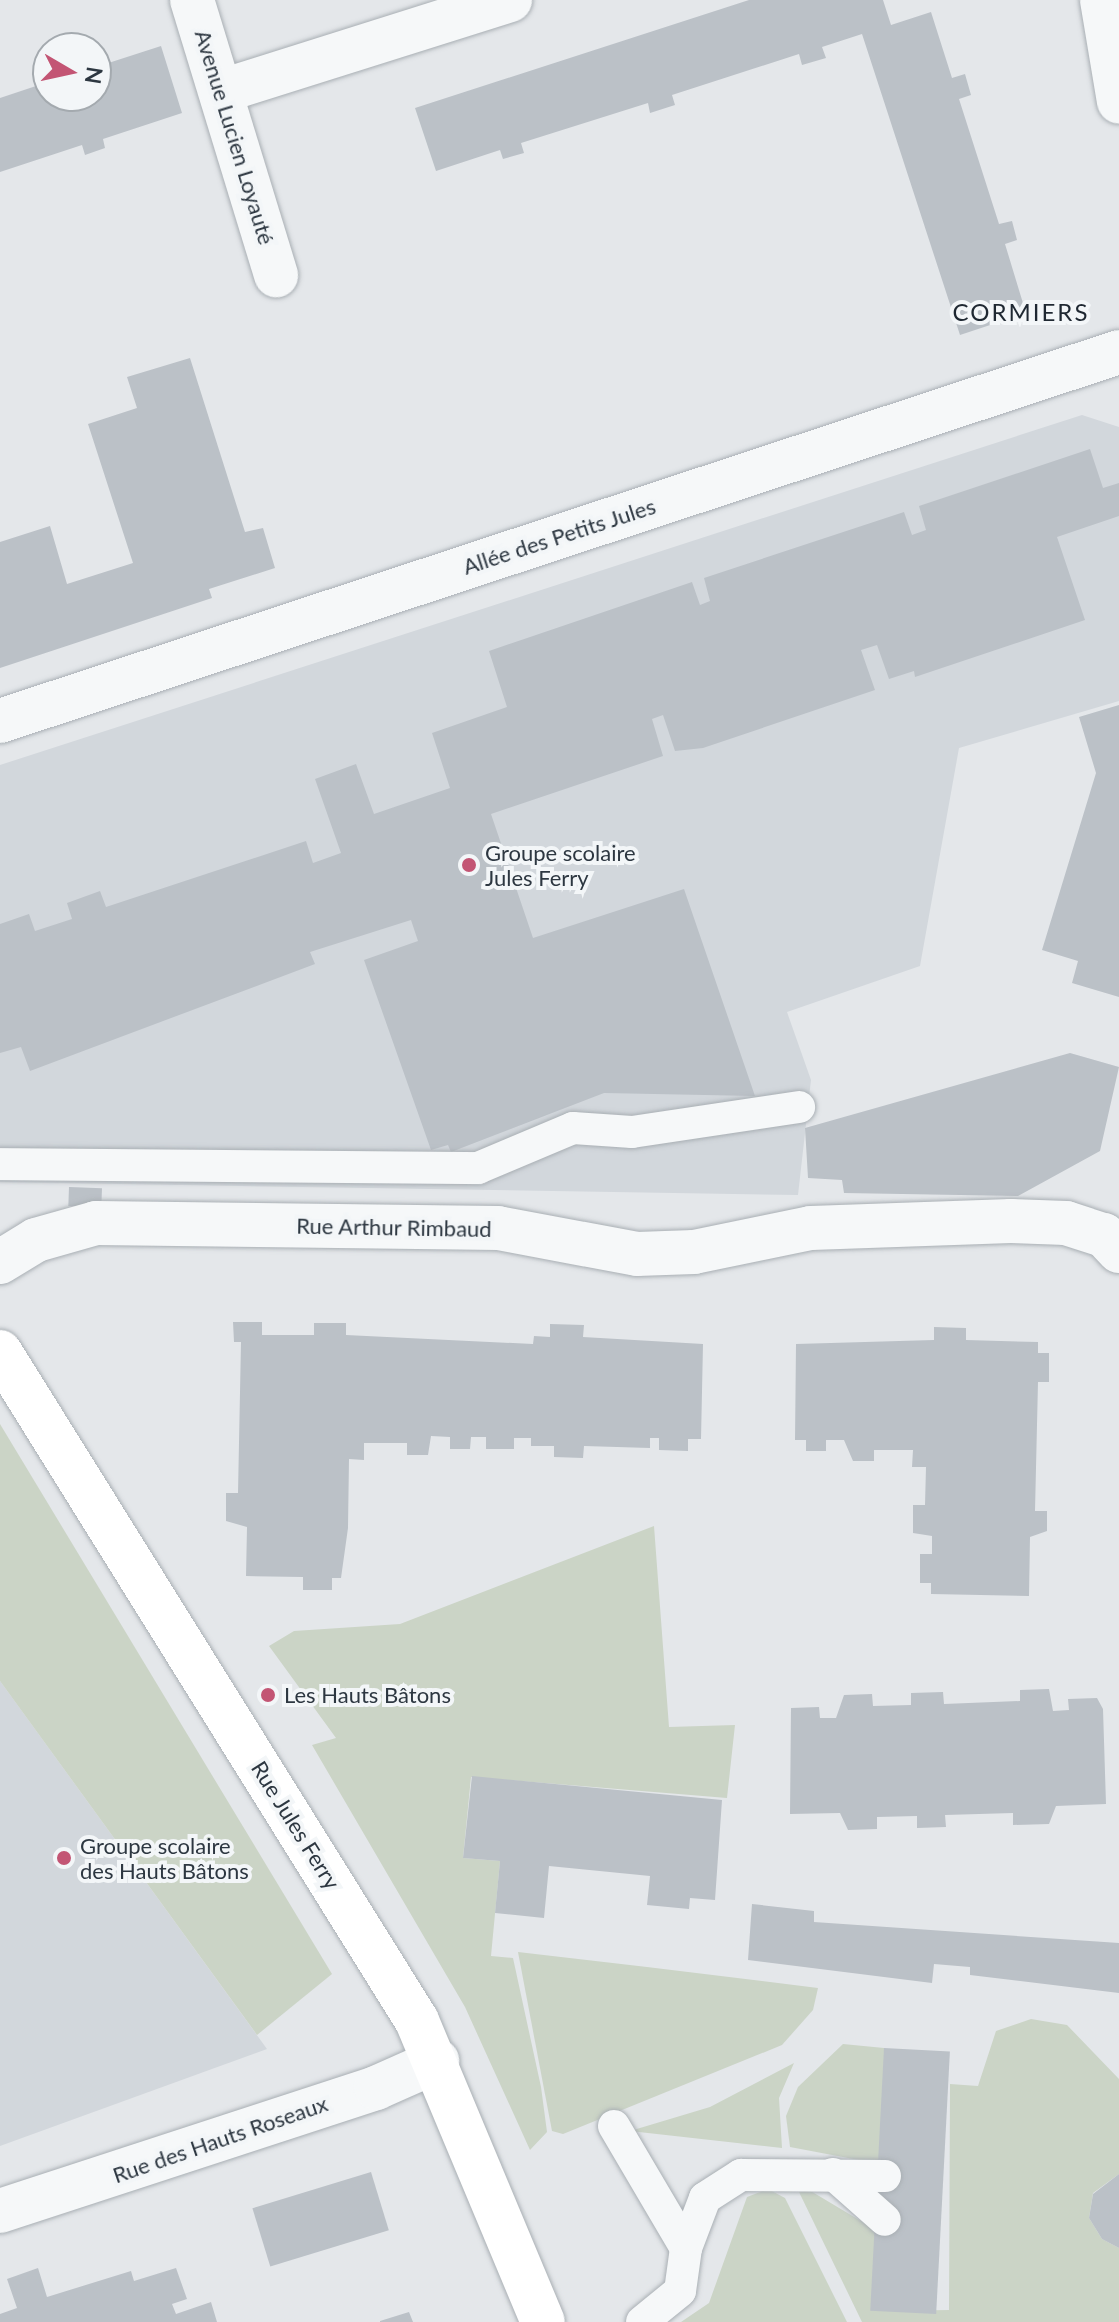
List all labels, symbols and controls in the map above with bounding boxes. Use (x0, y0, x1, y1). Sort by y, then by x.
street label: Avenue Lucien Loyauté (190, 26, 280, 248)
north arrow (32, 32, 112, 112)
text: N (80, 65, 109, 86)
district label: CORMIERS (953, 298, 1089, 326)
street label: Allée des Petits Jules (459, 492, 659, 580)
place label: Groupe scolaire Jules Ferry (485, 839, 636, 890)
marker: Groupe scolaire Jules Ferry (460, 856, 478, 874)
street label: Rue Arthur Rimbaud (295, 1212, 493, 1242)
place label: Les Hauts Bâtons (284, 1682, 451, 1708)
marker: Les Hauts Bâtons (259, 1686, 277, 1704)
street label: Rue Jules Ferry (246, 1756, 346, 1894)
place label: Groupe scolaire des Hauts Bâtons (80, 1832, 249, 1884)
marker: Groupe scolaire des Hauts Bâtons (55, 1849, 73, 1867)
street label: Rue des Hauts Roseaux (109, 2090, 331, 2188)

